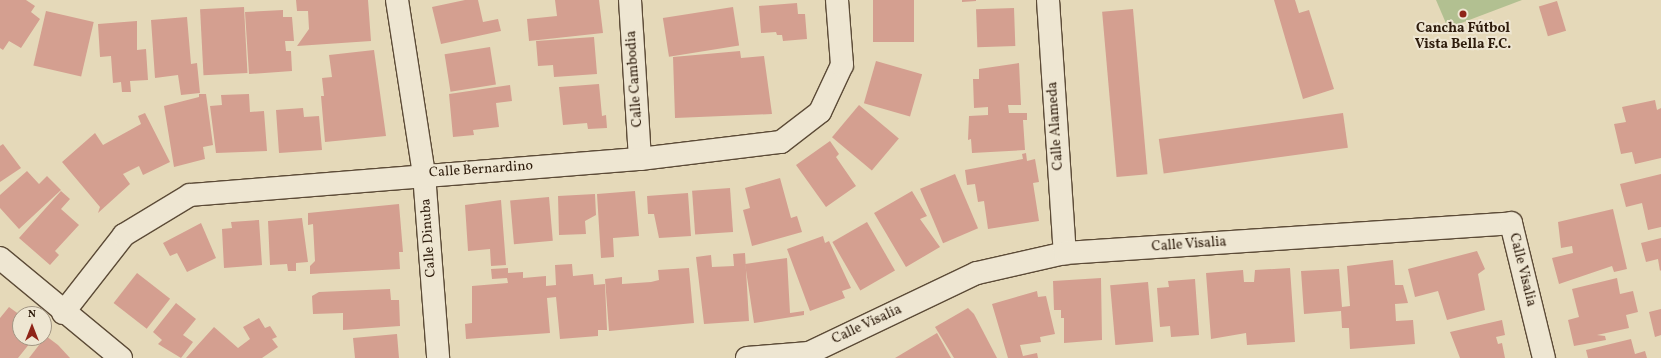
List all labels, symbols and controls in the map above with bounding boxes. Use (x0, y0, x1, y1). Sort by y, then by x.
marker: Cancha Fútbol Vista Bella F.C. (1458, 9, 1468, 19)
place label: Cancha Fútbol Vista Bella F.C. (1415, 21, 1511, 54)
street label: Calle Cambodia (623, 30, 647, 128)
street label: Calle Alameda (1045, 81, 1067, 171)
street label: Calle Bernardino (428, 158, 534, 182)
street label: Calle Dinuba (418, 198, 440, 278)
street label: Calle Visalia (1505, 231, 1539, 309)
street label: Calle Visalia (1151, 234, 1227, 256)
street label: Calle Visalia (829, 301, 905, 349)
north arrow (12, 306, 52, 346)
text: N (28, 307, 36, 322)

